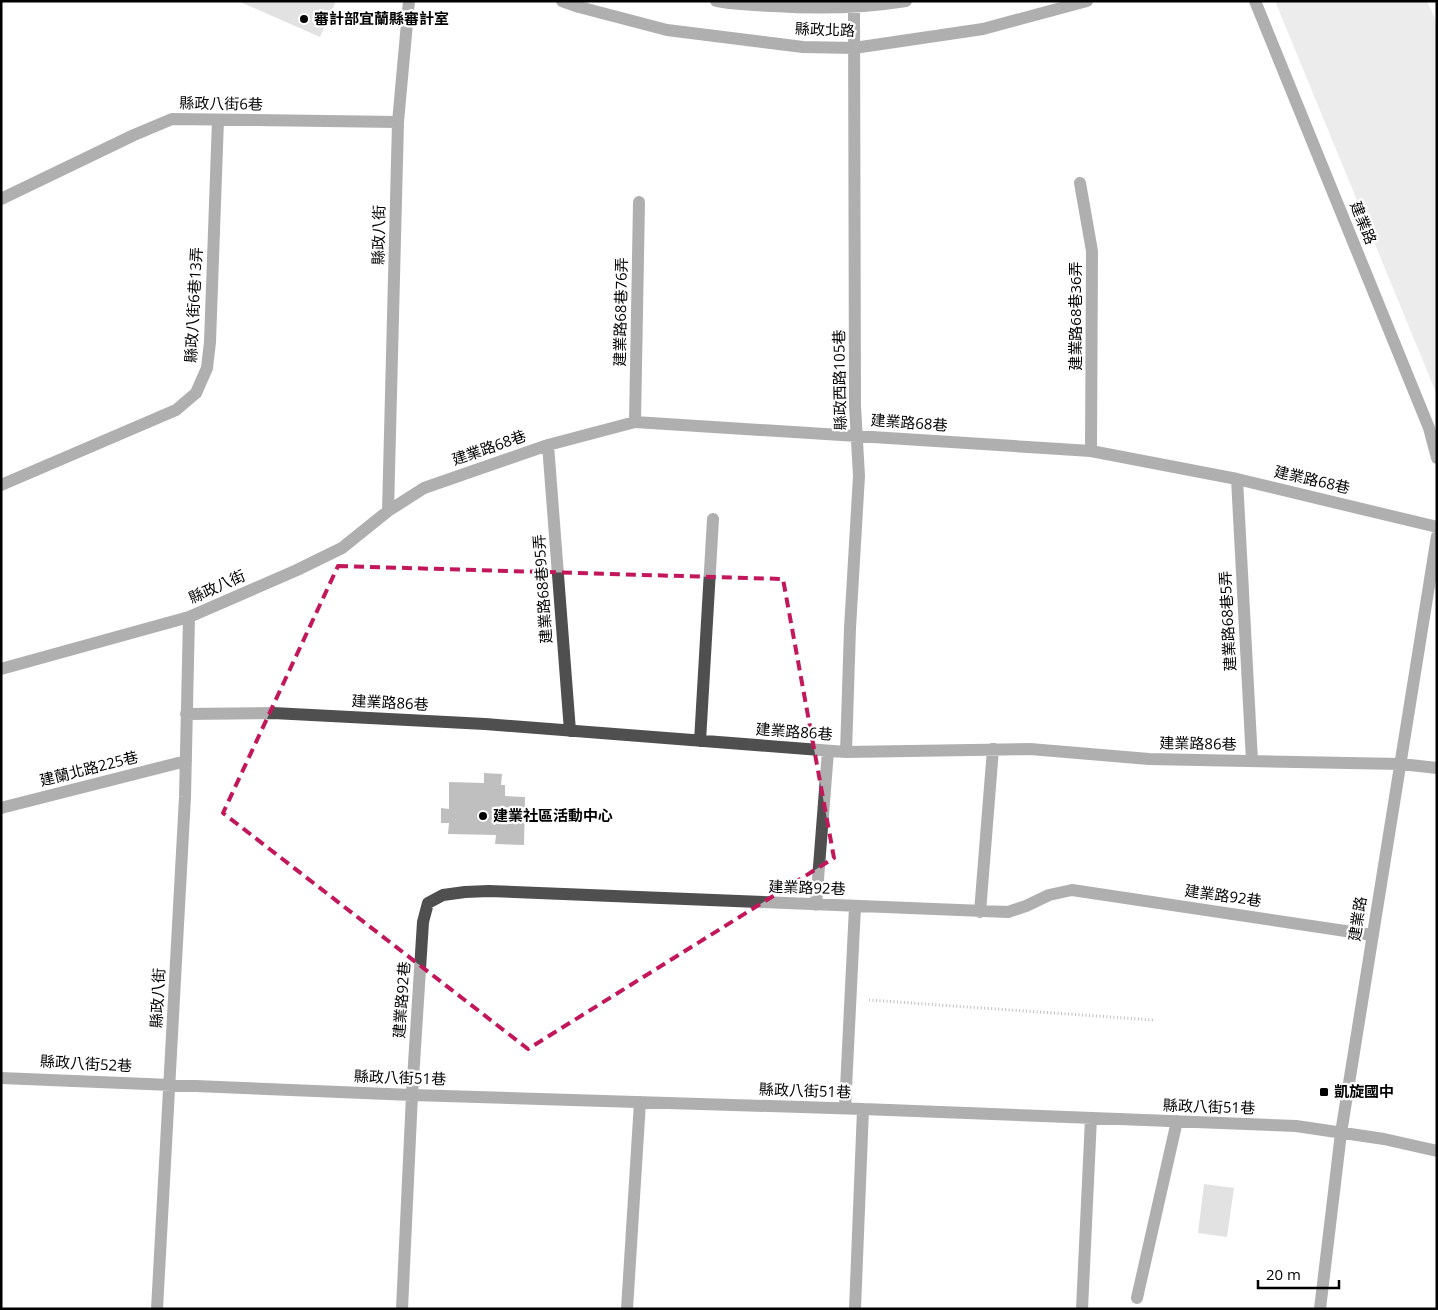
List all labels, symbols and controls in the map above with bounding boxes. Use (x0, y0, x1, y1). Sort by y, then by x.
place label: 審計部宜蘭縣審計室 (314, 8, 449, 28)
marker: 審計部宜蘭縣審計室 (298, 13, 310, 25)
street label: 縣政北路 (795, 18, 855, 40)
street label: 縣政八街6巷 (179, 92, 263, 114)
street label: 建業路 (1346, 198, 1382, 247)
street label: 縣政八街 (367, 205, 389, 265)
street label: 縣政八街6巷13弄 (180, 247, 206, 363)
street label: 建業路68巷76弄 (609, 257, 631, 367)
street label: 建業路68巷36弄 (1065, 261, 1085, 371)
street label: 縣政西路105巷 (828, 329, 850, 431)
street label: 建業路68巷 (870, 409, 948, 435)
street label: 建業路68巷 (449, 425, 528, 469)
street label: 建業路68巷 (1272, 461, 1352, 497)
street label: 建業路68巷95弄 (528, 534, 556, 644)
street label: 縣政八街 (185, 565, 248, 607)
street label: 建業路68巷5弄 (1214, 570, 1240, 672)
street label: 建業路86巷 (351, 690, 429, 714)
street label: 建業路86巷 (755, 718, 833, 744)
street label: 建業路86巷 (1159, 732, 1237, 754)
street label: 建蘭北路225巷 (37, 746, 140, 790)
place label: 建業社區活動中心 (493, 805, 613, 825)
marker: 建業社區活動中心 (477, 810, 489, 822)
street label: 建業路92巷 (768, 876, 846, 898)
street label: 建業路92巷 (1184, 880, 1263, 910)
street label: 建業路 (1344, 895, 1370, 943)
street label: 建業路92巷 (388, 961, 414, 1039)
street label: 縣政八街 (145, 967, 169, 1028)
street label: 縣政八街52巷 (40, 1051, 133, 1075)
street label: 縣政八街51巷 (354, 1065, 446, 1089)
street label: 縣政八街51巷 (759, 1078, 851, 1102)
place label: 凱旋國中 (1334, 1081, 1394, 1101)
marker: 凱旋國中 (1318, 1086, 1330, 1098)
street label: 縣政八街51巷 (1163, 1094, 1255, 1118)
scale bar (1258, 1258, 1339, 1290)
text: 20 m (1266, 1264, 1301, 1284)

